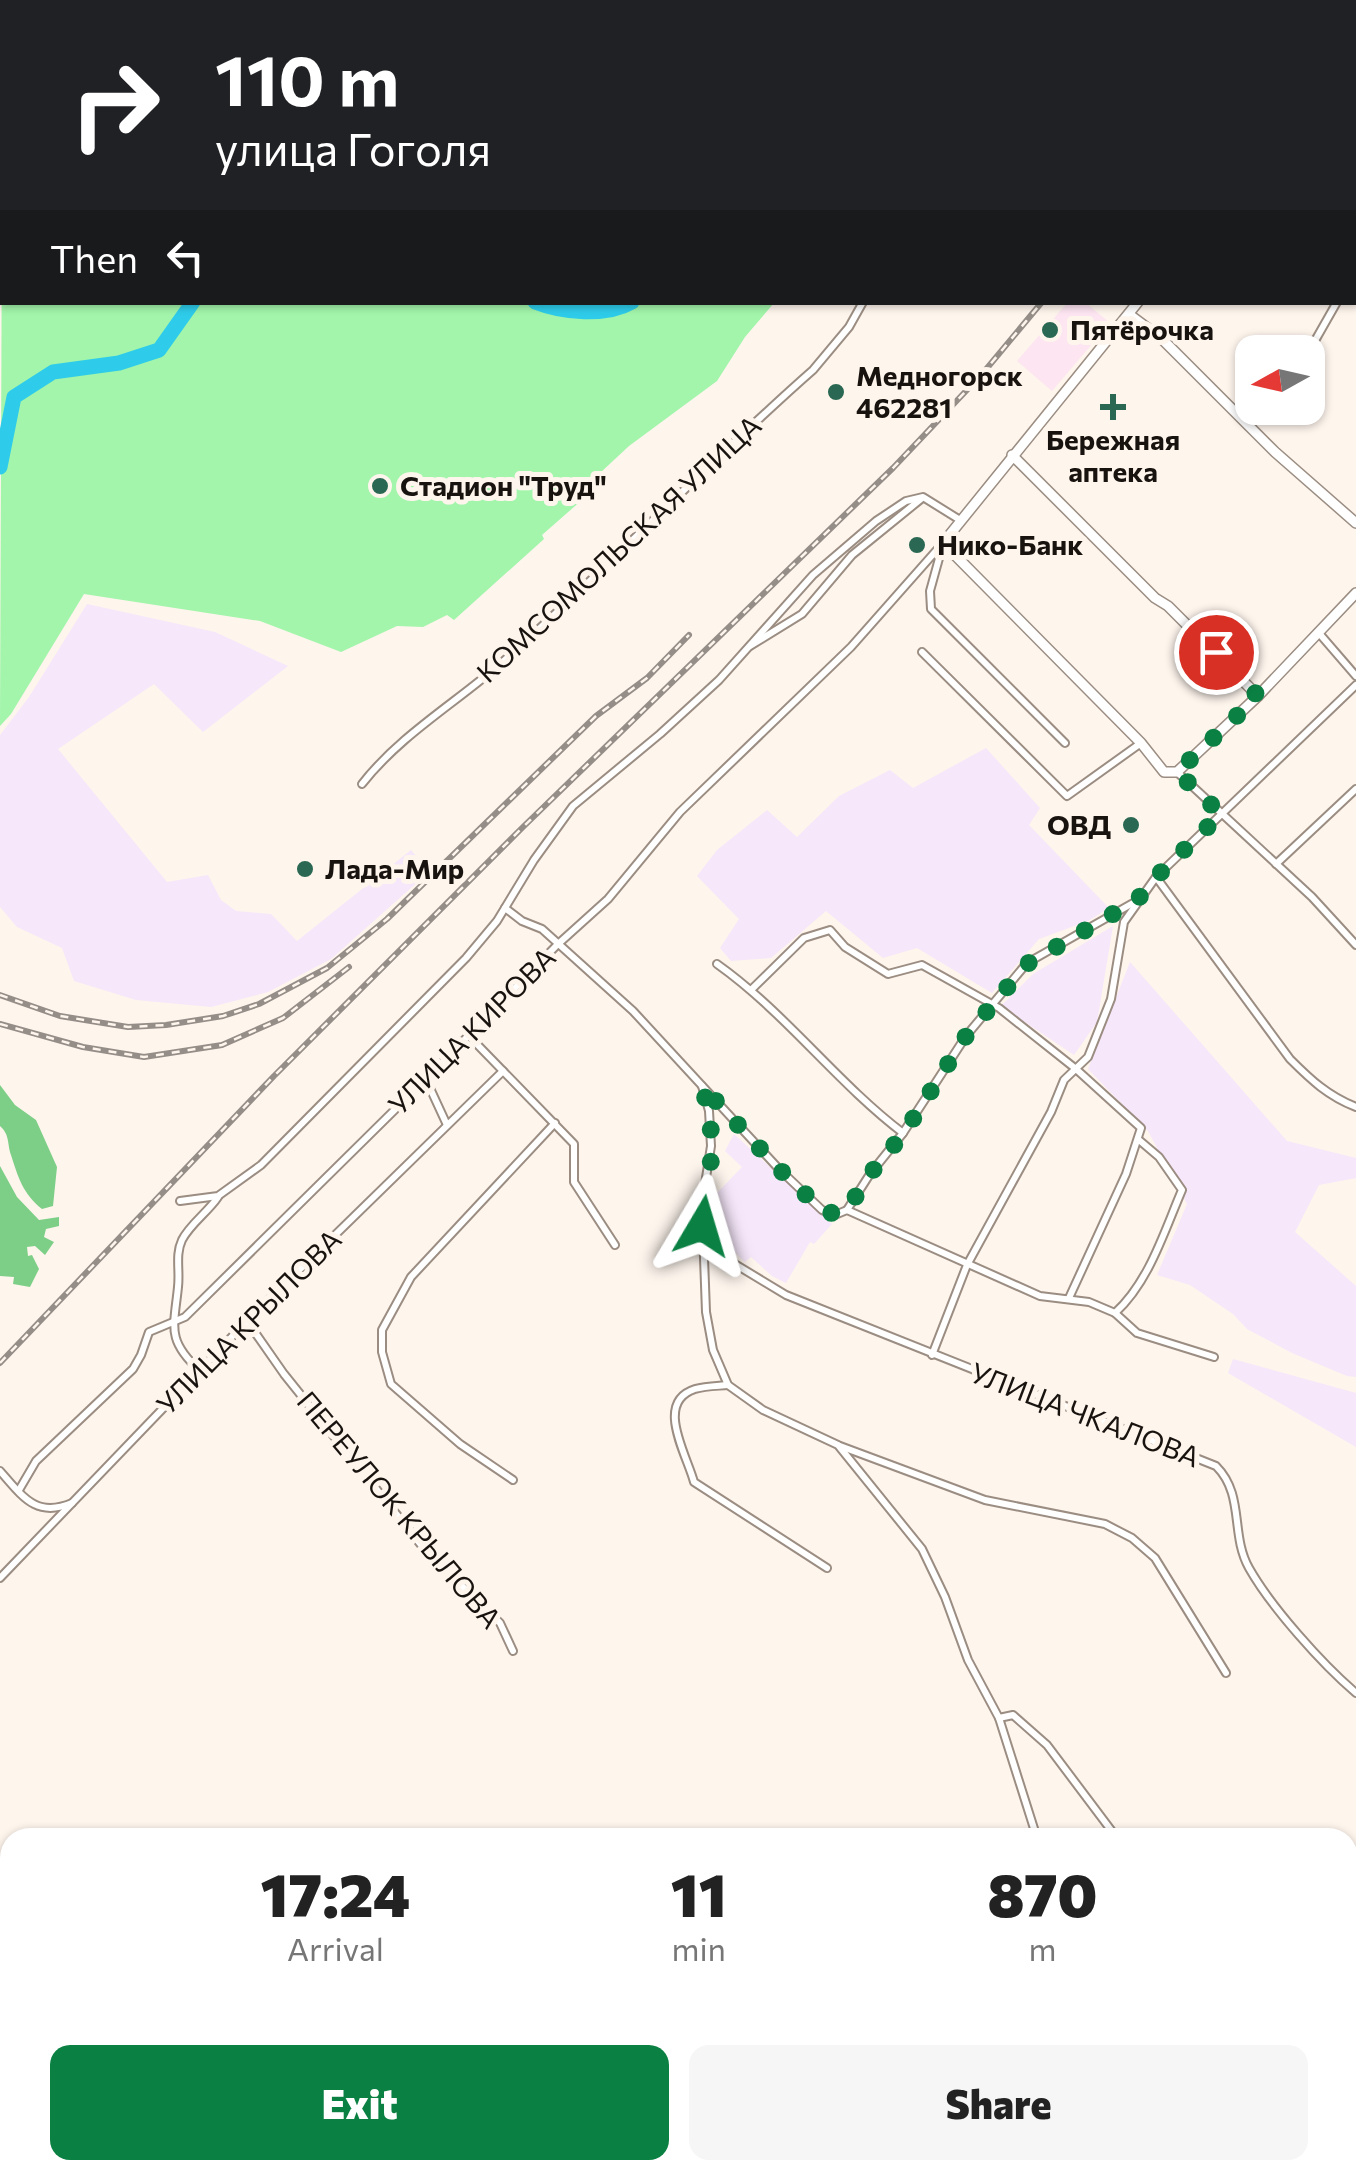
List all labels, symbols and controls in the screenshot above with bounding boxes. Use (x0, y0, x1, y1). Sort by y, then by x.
text: 110 m (215, 35, 399, 120)
icon: right (50, 40, 180, 170)
text: улица Гоголя (215, 120, 491, 175)
icon: left (158, 230, 213, 285)
text: Then (50, 234, 138, 281)
place label: Пятёрочка (1070, 312, 1214, 346)
marker: Пятёрочка (1039, 319, 1061, 341)
north arrow (1235, 335, 1325, 425)
map controls (1235, 335, 1325, 425)
place label: Медногорск 462281 (856, 358, 1023, 424)
marker: Медногорск 462281 (825, 381, 847, 403)
marker: Бережная аптека (1102, 396, 1124, 418)
street label: КОМСОМОЛЬСКАЯ УЛИЦА (469, 408, 767, 689)
place label: Бережная аптека (1046, 422, 1180, 488)
place label: Стадион "Труд" (400, 468, 607, 502)
marker: Стадион "Труд" (369, 475, 391, 497)
place label: Нико-Банк (937, 527, 1083, 561)
marker: Нико-Банк (906, 534, 928, 556)
pin (1174, 610, 1259, 695)
icon: arrive (1189, 625, 1244, 680)
place label: ОВД (1047, 807, 1111, 841)
marker: ОВД (1120, 814, 1142, 836)
place label: Лада-Мир (325, 851, 464, 885)
marker: Лада-Мир (294, 858, 316, 880)
street label: УЛИЦА КИРОВА (381, 940, 562, 1121)
position arrow (650, 1174, 754, 1278)
street label: УЛИЦА КРЫЛОВА (149, 1222, 348, 1421)
street label: УЛИЦА ЧКАЛОВА (966, 1355, 1205, 1473)
street label: ПЕРЕУЛОК КРЫЛОВА (291, 1384, 509, 1635)
text: 17:24 (261, 1856, 410, 1929)
text: 11 (671, 1856, 727, 1929)
text: 870 (987, 1856, 1097, 1929)
text: Arrival (287, 1928, 384, 1968)
text: min (671, 1928, 726, 1968)
text: m (1028, 1928, 1056, 1968)
button: Exit (50, 2045, 669, 2160)
button: Share (689, 2045, 1308, 2160)

